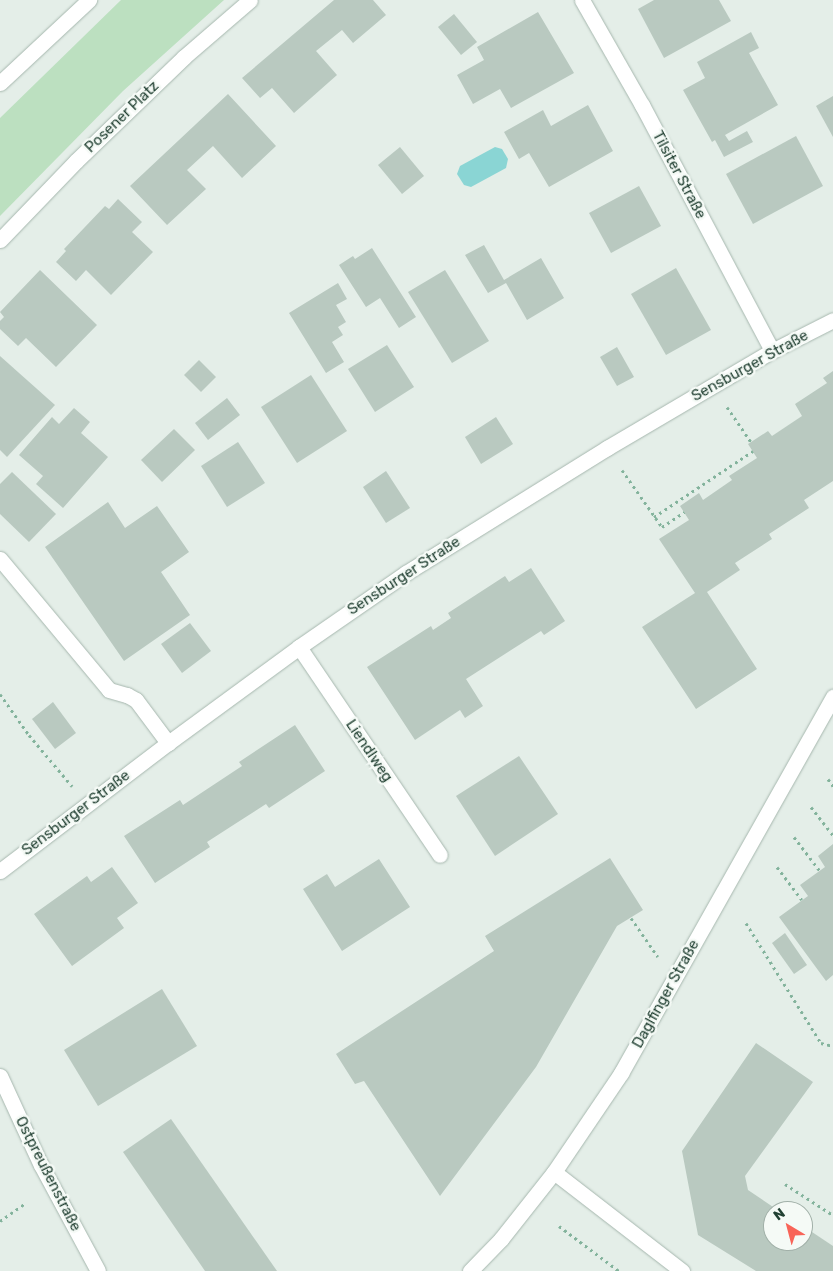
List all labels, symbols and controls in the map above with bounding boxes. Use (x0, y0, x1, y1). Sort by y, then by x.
street label: Posener Platz (81, 77, 163, 157)
street label: Tilsiter Straße (648, 128, 710, 222)
street label: Sensburger Straße (688, 326, 812, 406)
street label: Sensburger Straße (344, 533, 464, 619)
street label: Liendlweg (342, 716, 396, 786)
street label: Sensburger Straße (18, 766, 134, 860)
street label: Daglfinger Straße (629, 936, 703, 1052)
street label: Ostpreußenstraße (11, 1114, 85, 1234)
north arrow (763, 1201, 813, 1251)
text: N (770, 1205, 788, 1224)

